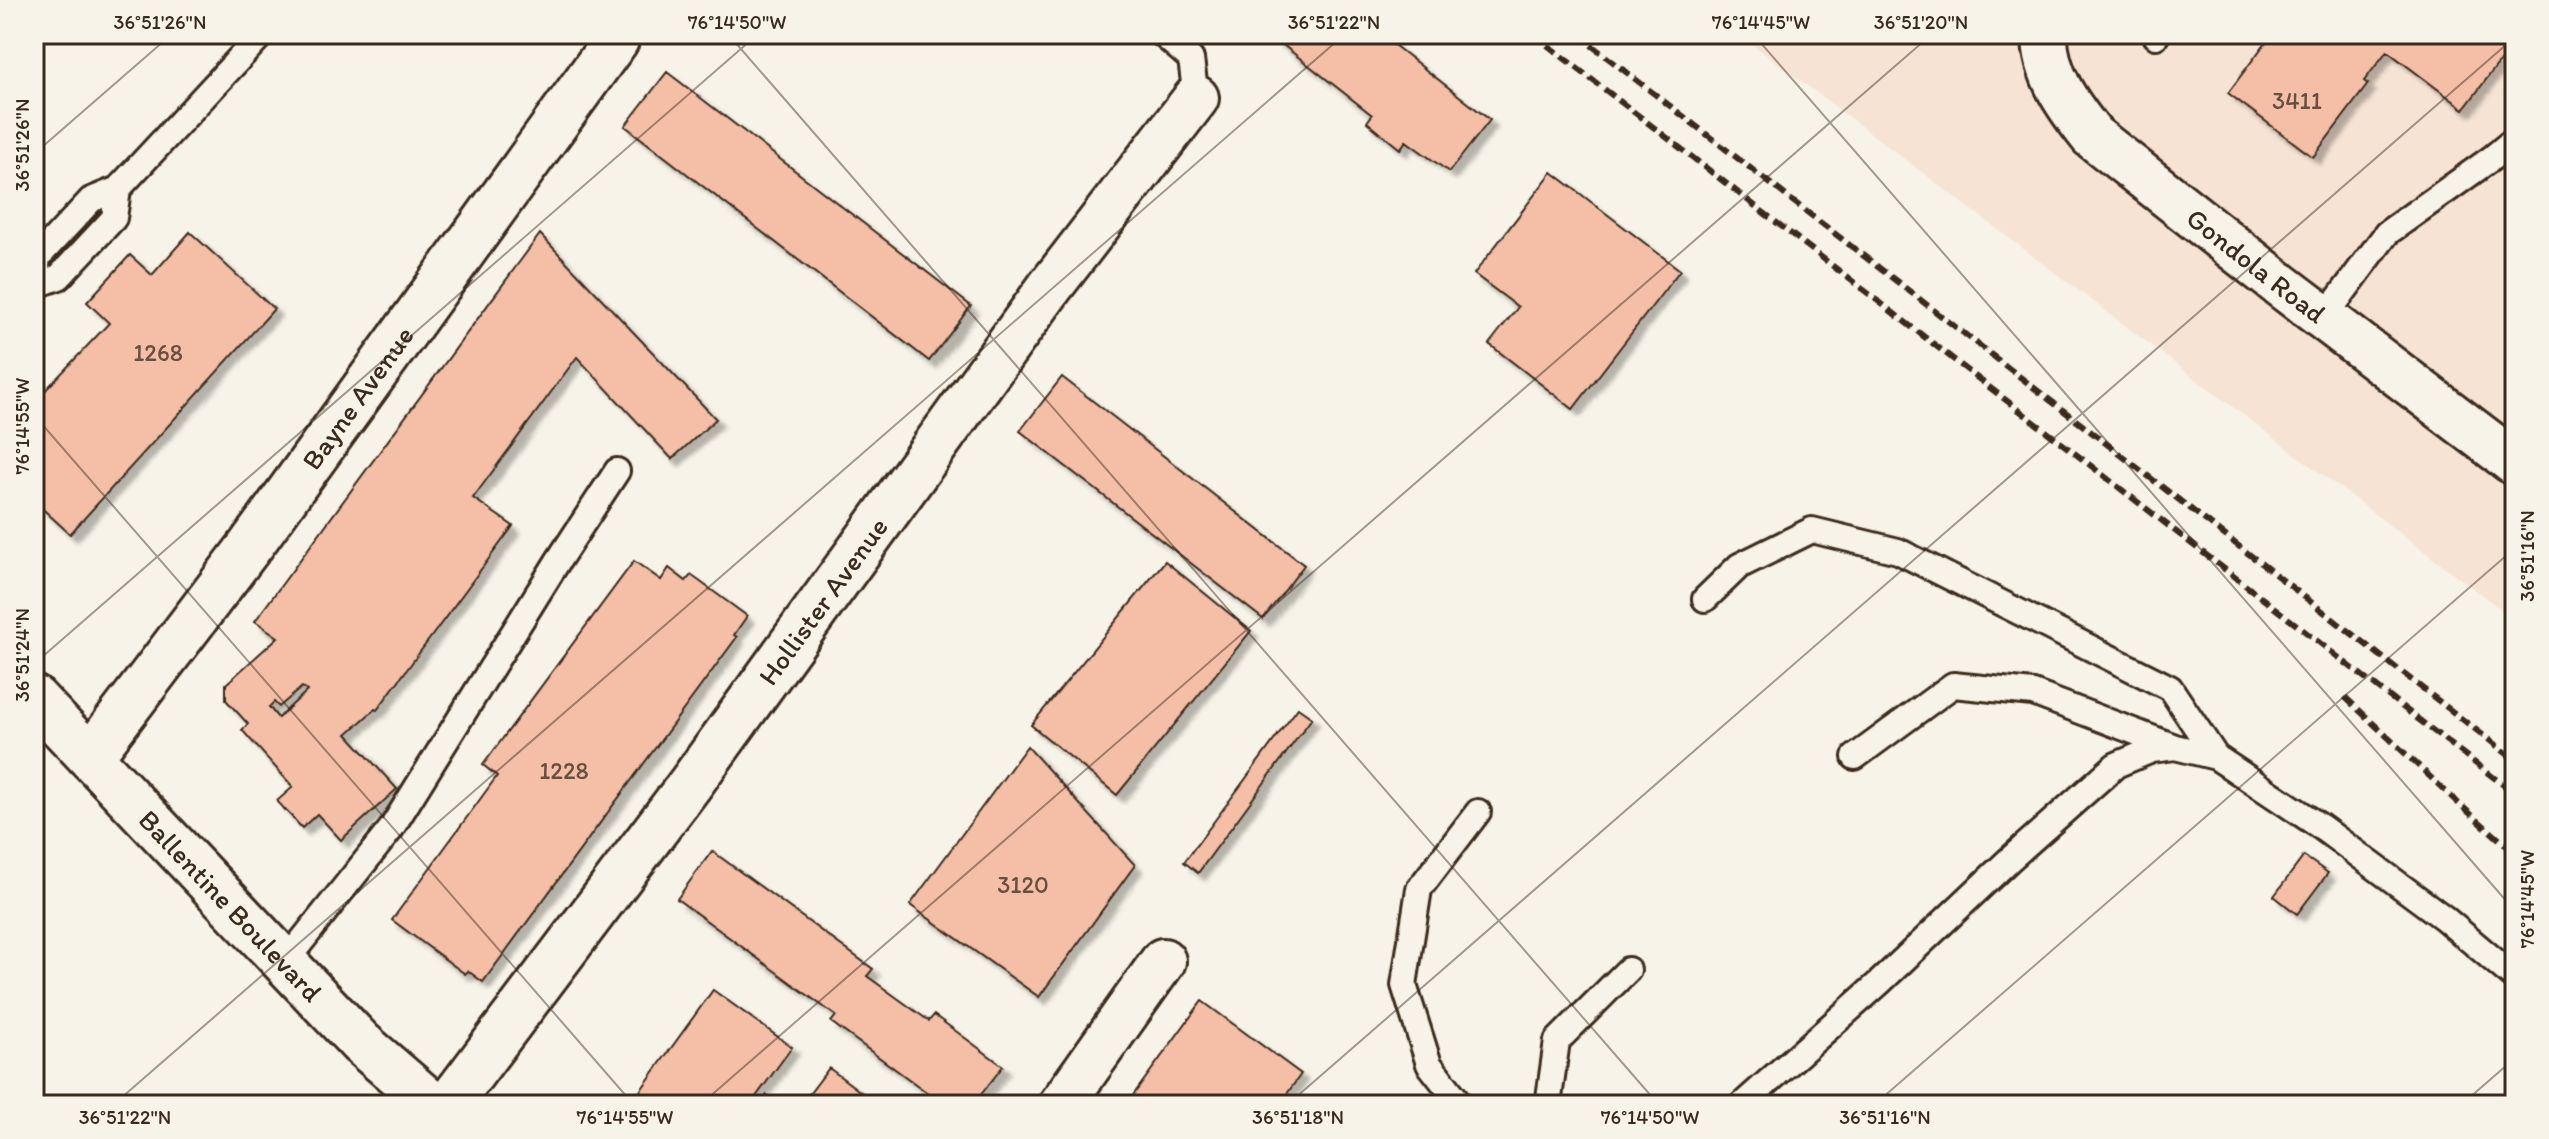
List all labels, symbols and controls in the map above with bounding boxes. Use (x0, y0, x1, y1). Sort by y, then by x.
text: 36°51'26"N (114, 10, 206, 34)
text: 76°14'50"W (688, 10, 786, 34)
text: 36°51'22"N (1288, 10, 1380, 34)
text: 76°14'45"W (1712, 10, 1810, 34)
text: 36°51'20"N (1874, 10, 1968, 34)
house number: 3411 (2272, 86, 2322, 115)
text: 36°51'26"N (10, 99, 34, 191)
street label: Gondola Road (2180, 200, 2333, 331)
street label: Bayne Avenue (294, 319, 421, 476)
house number: 1268 (133, 338, 183, 367)
text: 76°14'55"W (10, 378, 34, 474)
street label: Hollister Avenue (751, 510, 895, 692)
text: 36°51'16"N (2515, 510, 2539, 602)
text: 36°51'24"N (10, 608, 34, 702)
house number: 1228 (539, 756, 589, 785)
street label: Ballentine Boulevard (132, 803, 330, 1009)
text: 76°14'45"W (2515, 850, 2539, 948)
house number: 3120 (997, 870, 1049, 899)
text: 36°51'22"N (79, 1105, 171, 1129)
text: 76°14'55"W (577, 1105, 673, 1129)
text: 36°51'18"N (1252, 1105, 1344, 1129)
text: 76°14'50"W (1601, 1105, 1699, 1129)
text: 36°51'16"N (1839, 1105, 1931, 1129)

